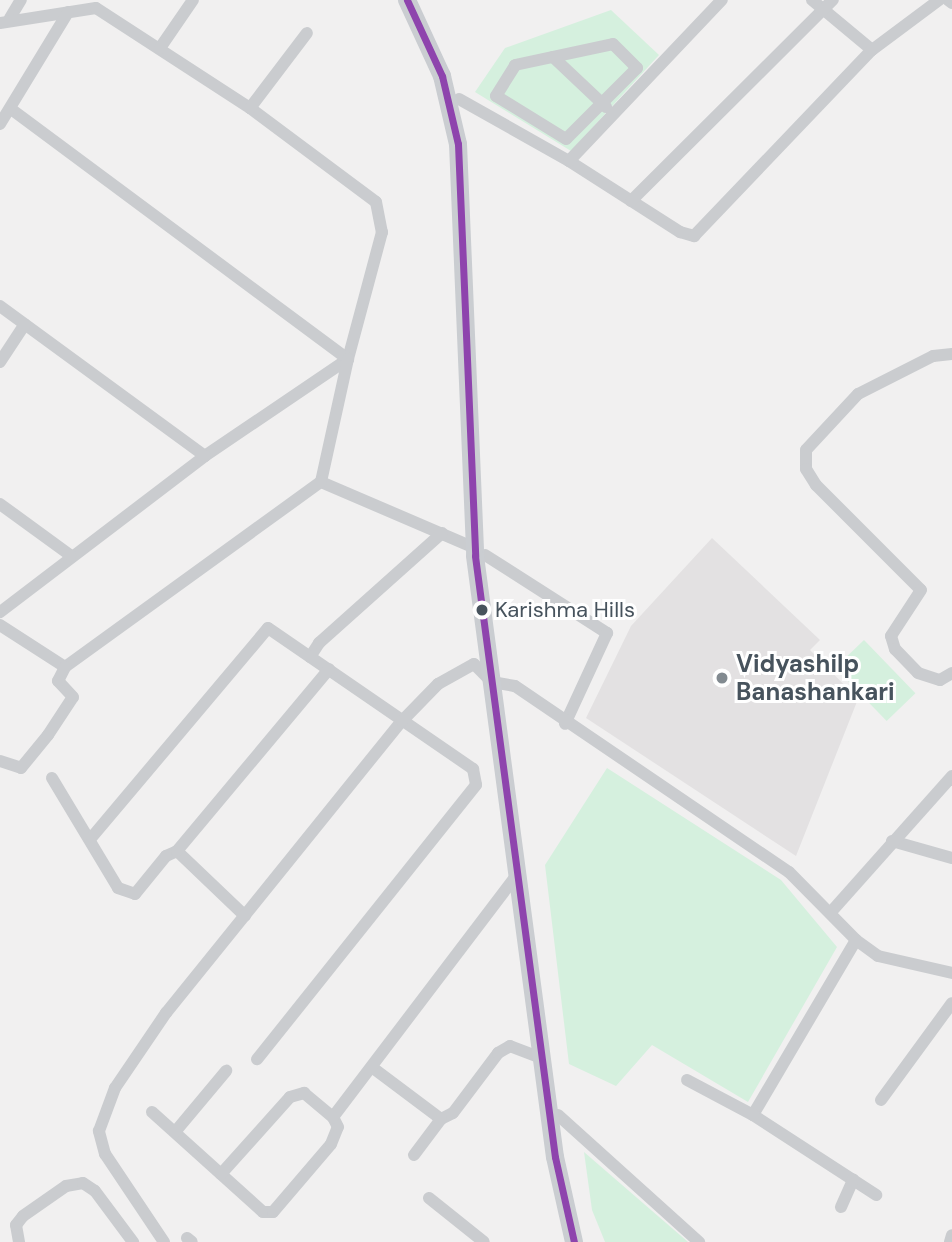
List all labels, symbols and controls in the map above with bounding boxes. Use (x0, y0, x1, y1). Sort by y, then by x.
place label: Karishma Hills (495, 597, 635, 623)
marker: Karishma Hills (475, 603, 489, 617)
place label: Vidyashilp Banashankari (736, 650, 895, 706)
marker: Vidyashilp Banashankari (714, 670, 730, 686)

